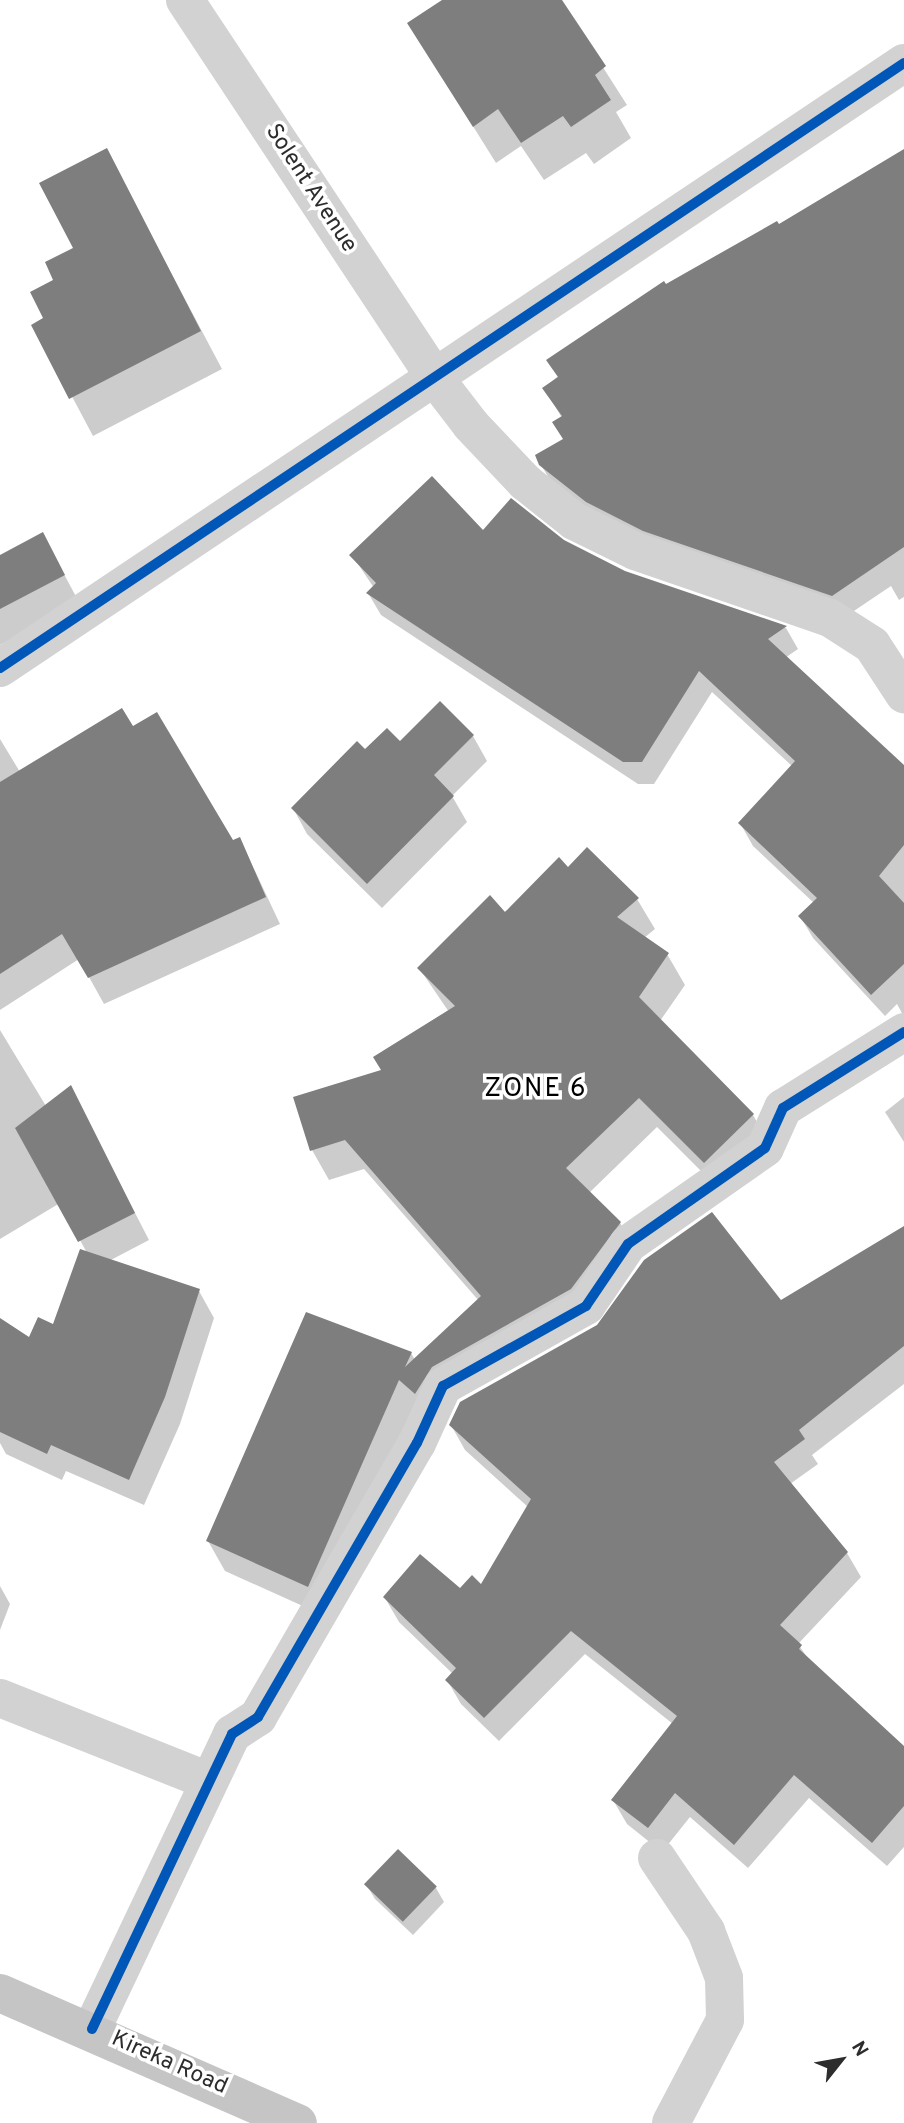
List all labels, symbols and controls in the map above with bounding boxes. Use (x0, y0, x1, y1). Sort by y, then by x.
street label: Solent Avenue (258, 119, 362, 259)
district label: ZONE 6 (485, 1074, 587, 1106)
north arrow (806, 2025, 876, 2095)
street label: Kireka Road (107, 2026, 231, 2102)
text: N (845, 2037, 873, 2061)

